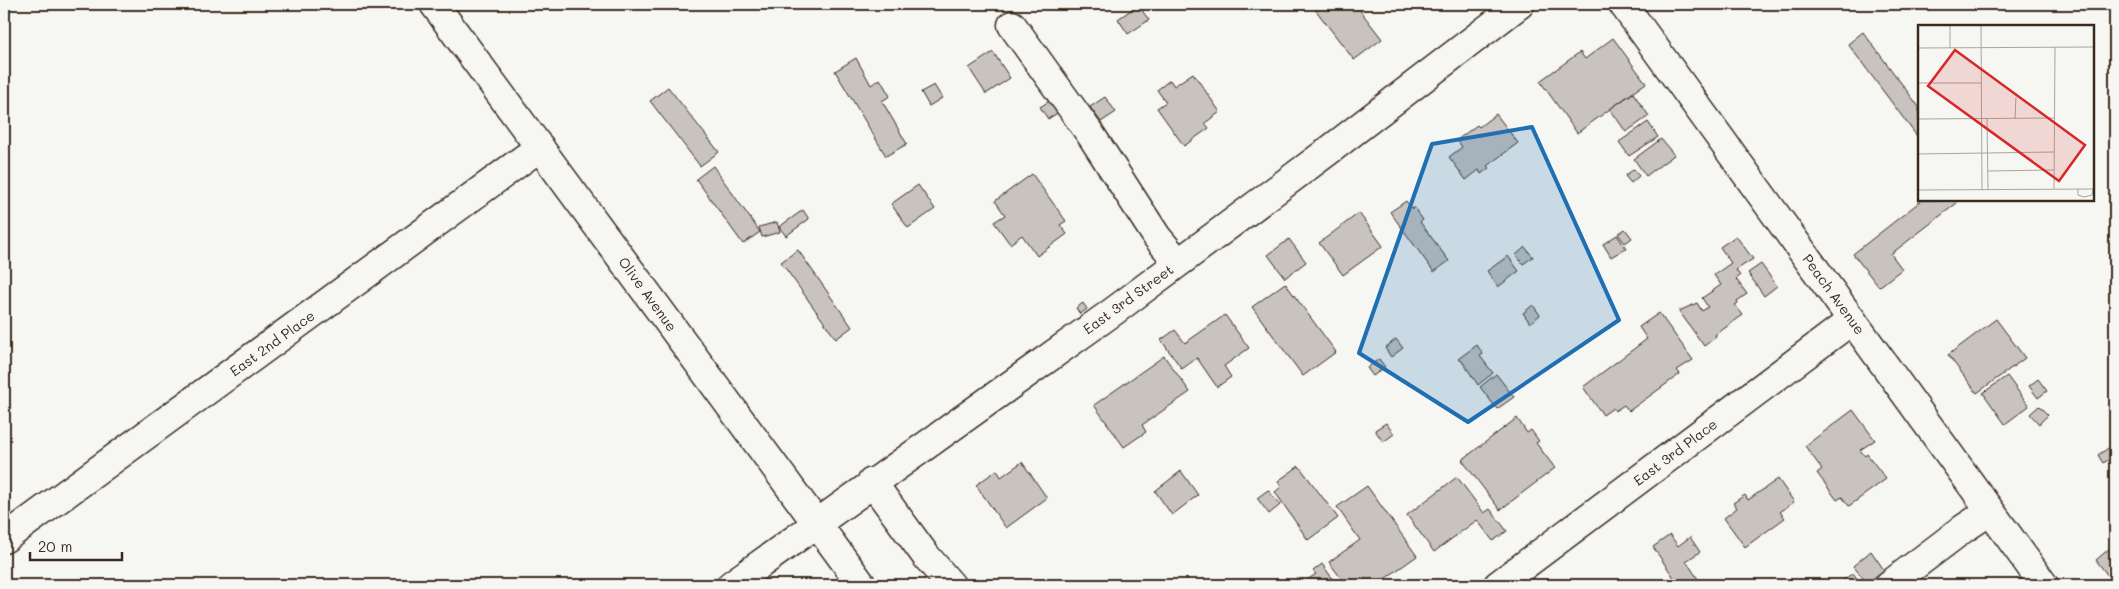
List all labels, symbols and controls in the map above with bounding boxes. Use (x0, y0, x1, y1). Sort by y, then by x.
inset map (1918, 25, 2094, 201)
street label: Peach Avenue (1798, 250, 1870, 338)
street label: Olive Avenue (614, 253, 682, 335)
street label: East 3rd Street (1079, 260, 1177, 338)
street label: East 2nd Place (226, 306, 318, 380)
street label: East 3rd Place (1629, 414, 1721, 490)
scale bar (30, 529, 122, 561)
text: 20 m (38, 536, 72, 556)

